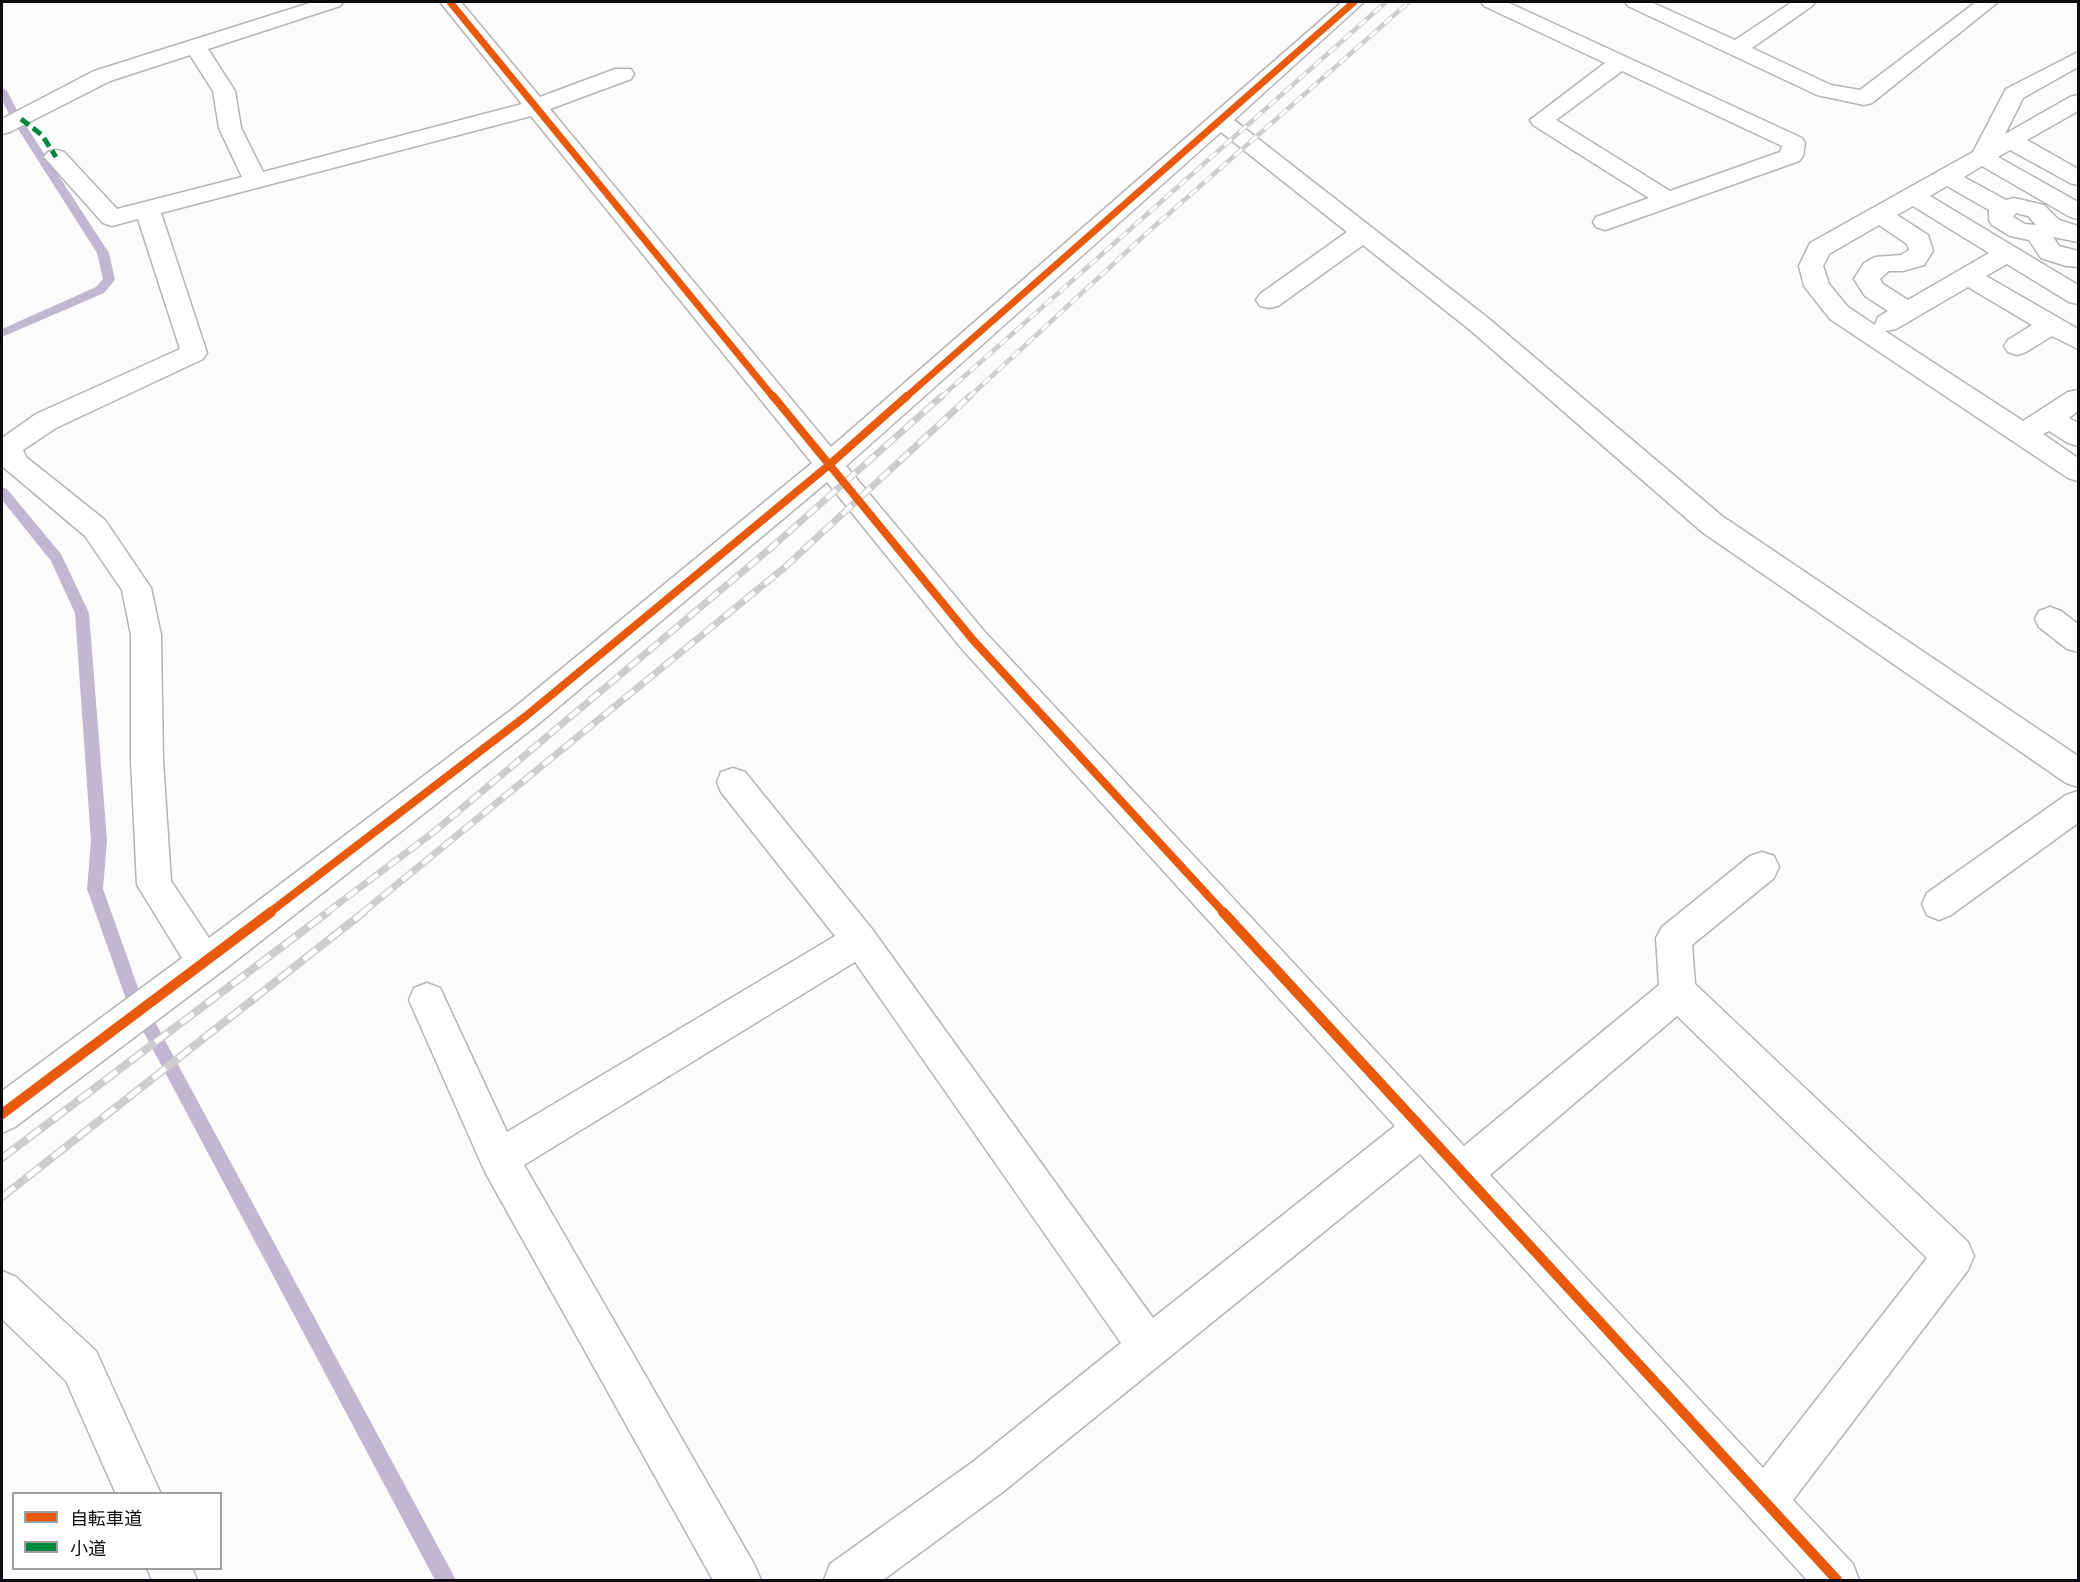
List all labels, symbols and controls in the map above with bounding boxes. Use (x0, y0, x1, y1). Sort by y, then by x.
legend (12, 1492, 222, 1570)
text: 自転車道 (70, 1507, 142, 1530)
text: 小道 (70, 1537, 106, 1560)

